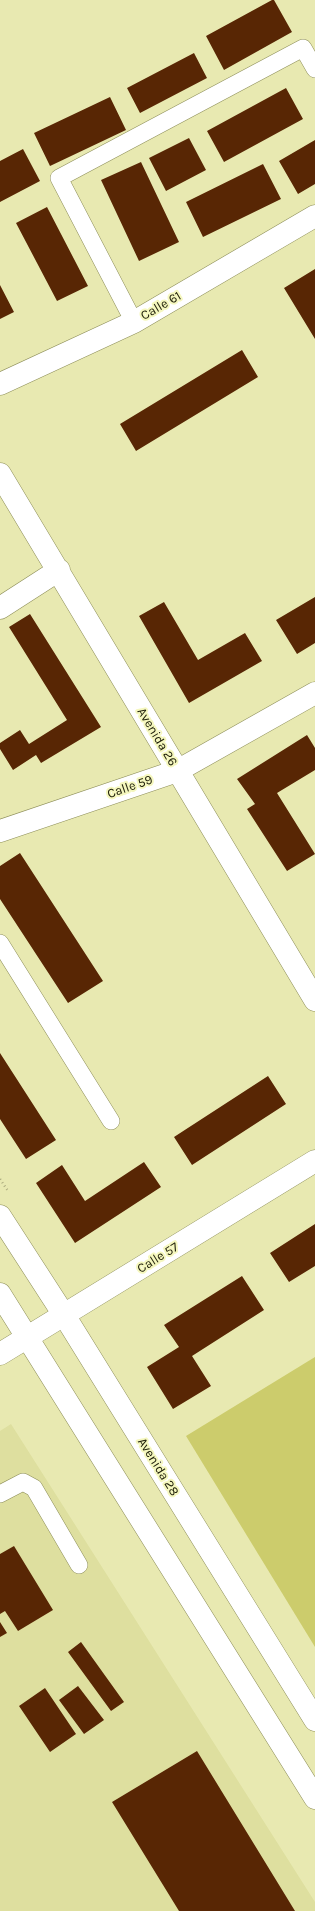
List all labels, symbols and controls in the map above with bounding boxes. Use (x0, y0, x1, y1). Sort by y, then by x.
street label: Calle 61 (138, 288, 184, 324)
street label: Avenida 26 (134, 705, 180, 769)
street label: Calle 59 (105, 772, 155, 802)
street label: Calle 57 (135, 1239, 181, 1277)
street label: Avenida 28 (134, 1435, 182, 1499)

